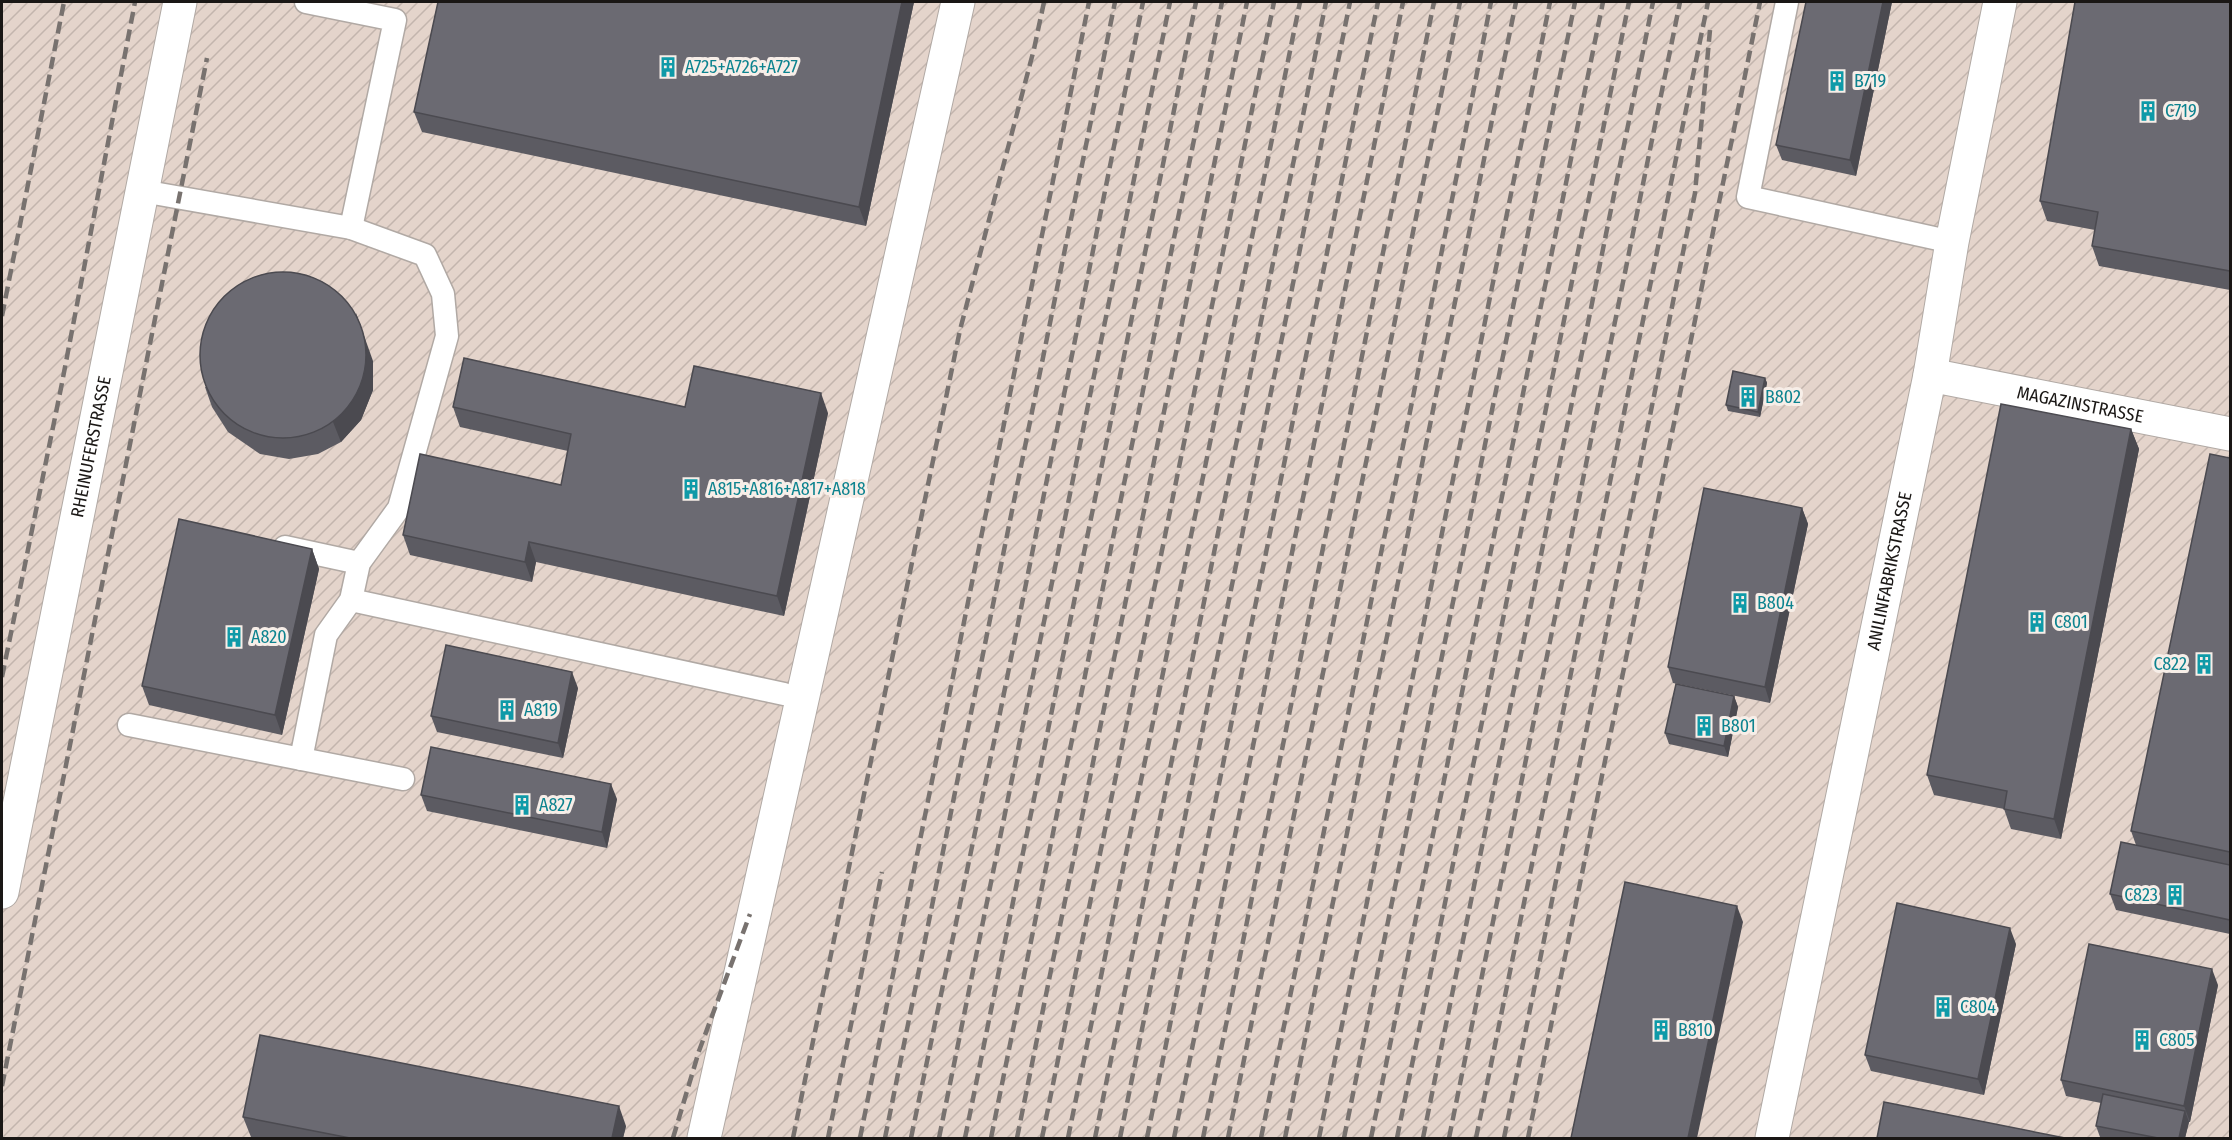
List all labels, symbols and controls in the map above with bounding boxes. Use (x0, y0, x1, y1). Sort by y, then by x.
building icon: A725+A726+A727 (656, 55, 680, 79)
place label: A725+A726+A727 (685, 56, 798, 78)
building icon: B719 (1825, 69, 1849, 93)
place label: B719 (1854, 70, 1886, 92)
building icon: C719 (2136, 99, 2160, 123)
place label: C719 (2165, 100, 2197, 122)
street label: RHEINUFERSTRASSE (66, 374, 116, 519)
street label: MAGAZINSTRASSE (2015, 381, 2145, 428)
building icon: B802 (1736, 385, 1760, 409)
place label: B802 (1765, 386, 1801, 408)
building icon: A815+A816+A817+A818 (679, 477, 703, 501)
place label: A815+A816+A817+A818 (708, 478, 866, 500)
street label: ANILINFABRIKSTRASSE (1862, 490, 1917, 652)
building icon: B804 (1728, 591, 1752, 615)
place label: B804 (1757, 592, 1794, 614)
building icon: C801 (2025, 610, 2049, 634)
place label: C801 (2054, 611, 2088, 633)
building icon: A820 (222, 625, 246, 649)
place label: A820 (251, 626, 287, 648)
building icon: C822 (2192, 652, 2216, 676)
place label: C822 (2153, 653, 2187, 675)
building icon: A819 (495, 698, 519, 722)
place label: A819 (524, 699, 558, 721)
building icon: B801 (1692, 714, 1716, 738)
place label: B801 (1721, 715, 1756, 737)
building icon: A827 (510, 793, 534, 817)
place label: A827 (539, 794, 572, 816)
building icon: C823 (2163, 883, 2187, 907)
place label: C823 (2124, 884, 2158, 906)
building icon: C804 (1931, 995, 1955, 1019)
place label: C804 (1960, 996, 1996, 1018)
building icon: B810 (1649, 1018, 1673, 1042)
place label: B810 (1678, 1019, 1713, 1041)
building icon: C805 (2130, 1028, 2154, 1052)
place label: C805 (2159, 1029, 2194, 1051)

